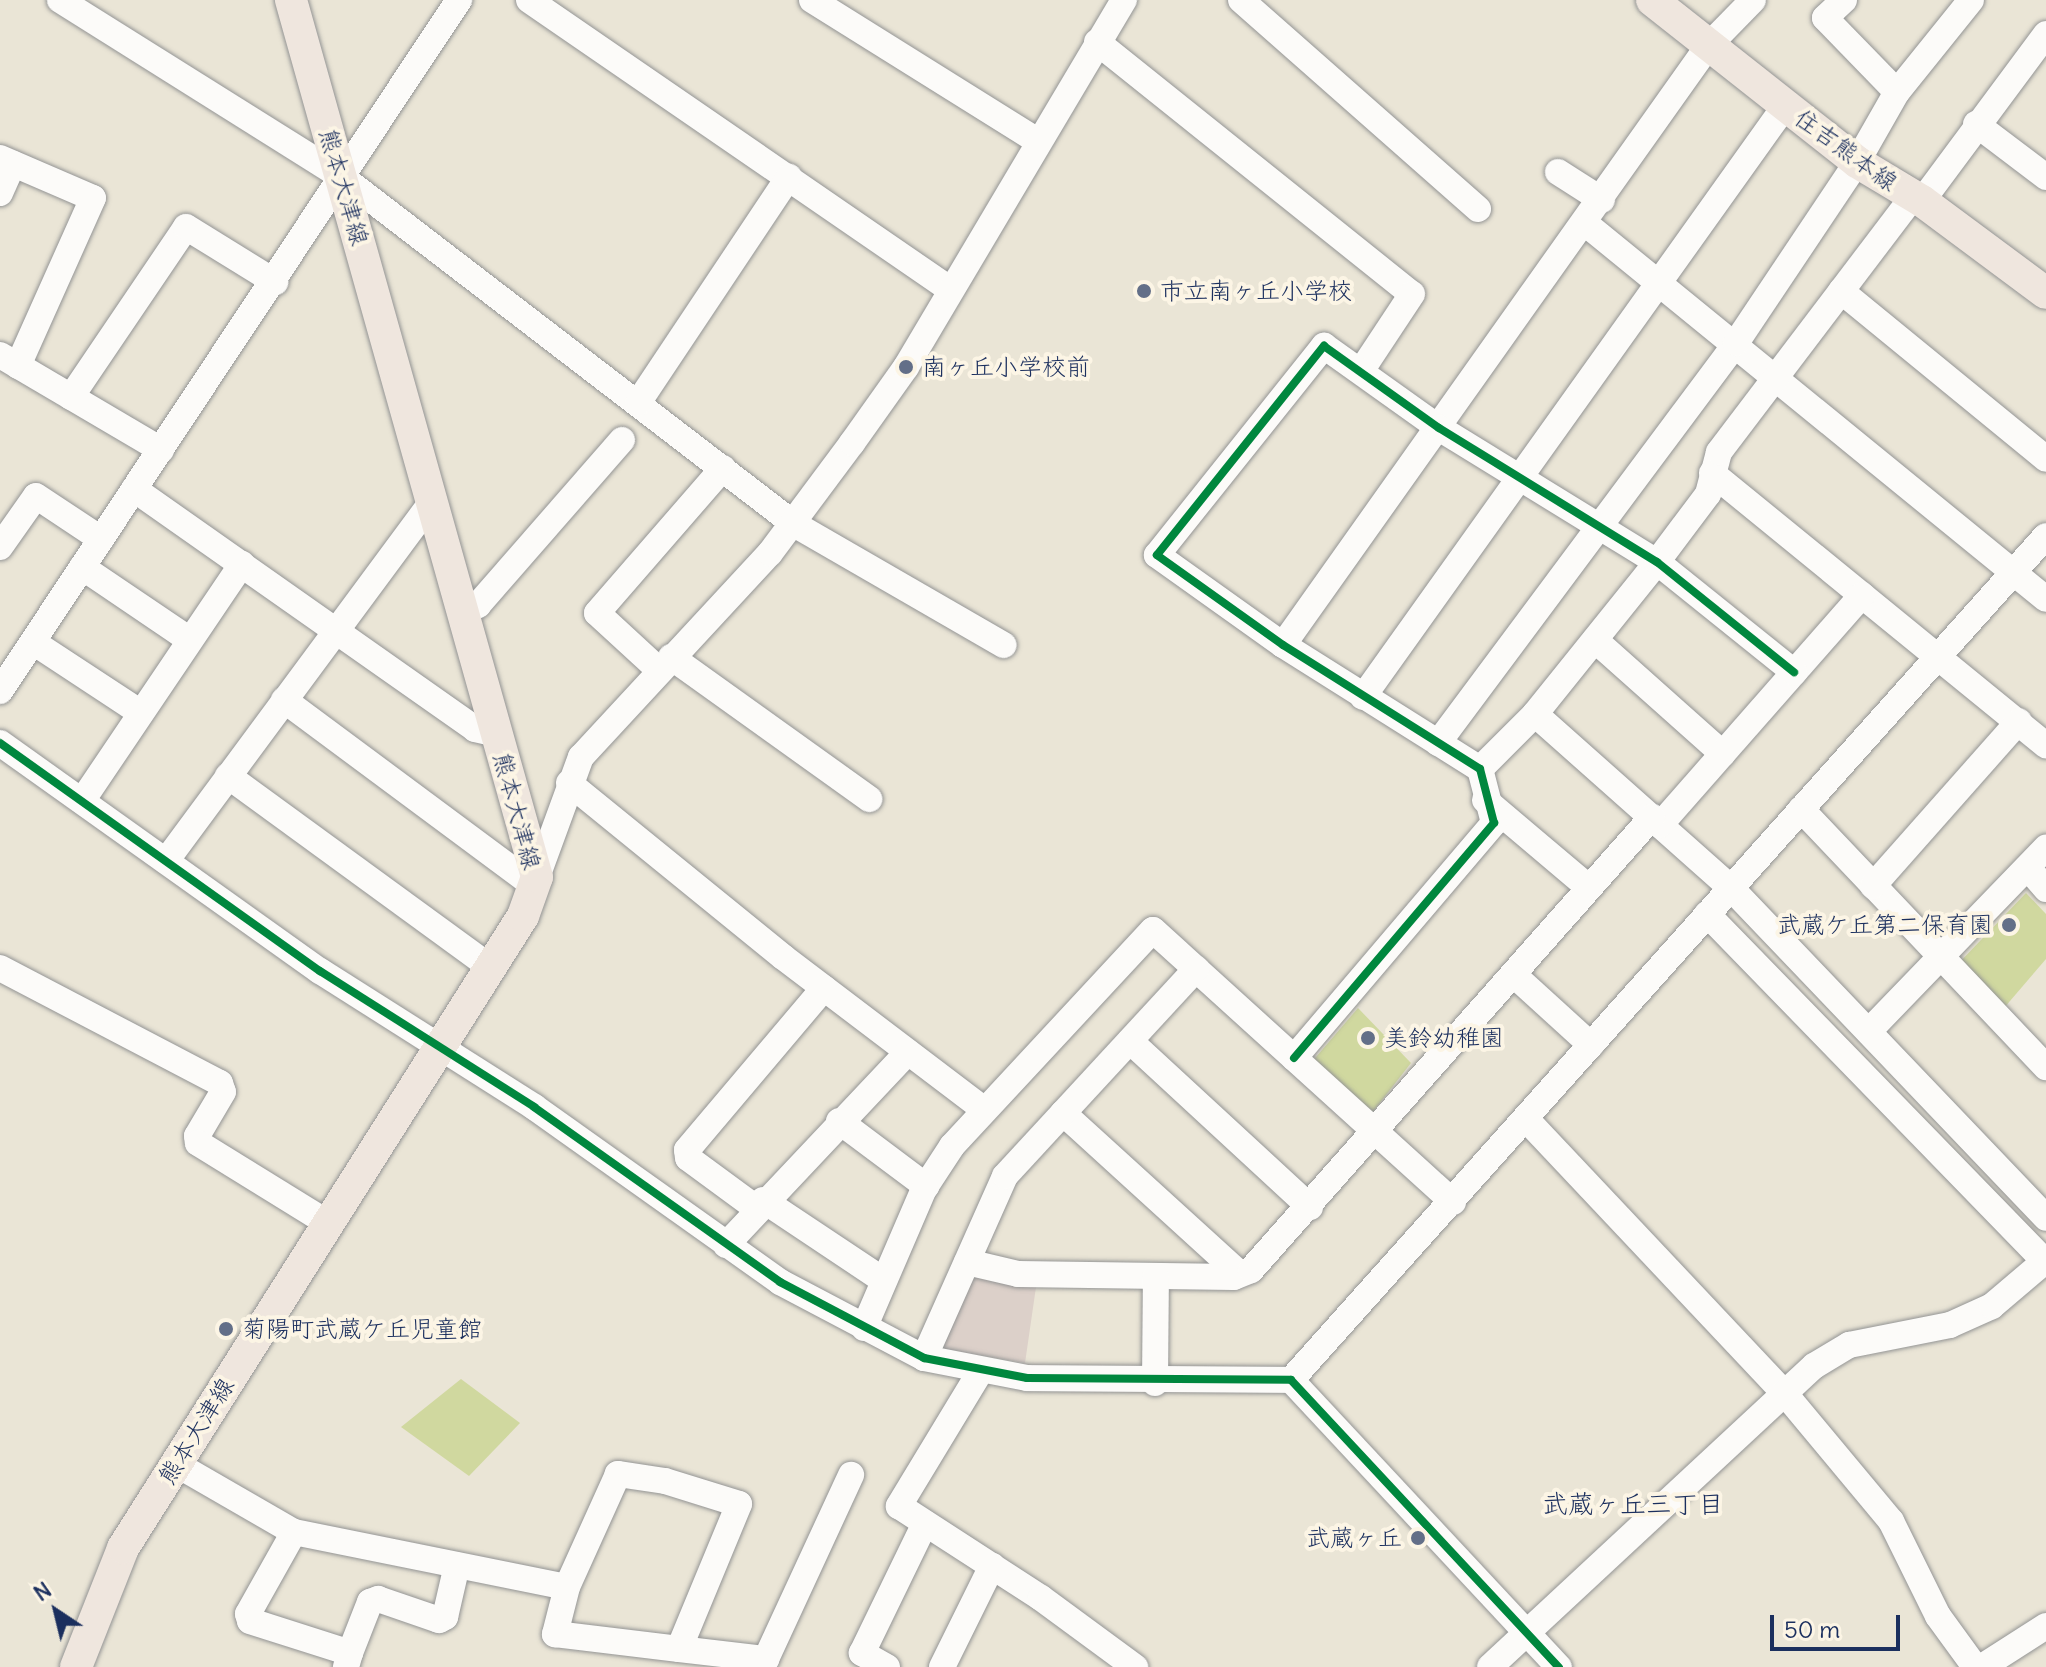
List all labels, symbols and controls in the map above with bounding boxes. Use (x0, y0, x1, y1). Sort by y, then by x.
street label: 住吉熊本線 (1789, 103, 1903, 197)
street label: 熊本大津線 (314, 125, 374, 249)
place label: 市立南ヶ丘小学校 (1160, 277, 1352, 305)
marker: 市立南ヶ丘小学校 (1135, 282, 1153, 300)
place label: 南ヶ丘小学校前 (922, 353, 1090, 381)
marker: 南ヶ丘小学校前 (897, 358, 915, 376)
street label: 熊本大津線 (488, 749, 546, 873)
place label: 武蔵ケ丘第二保育園 (1777, 911, 1993, 939)
marker: 武蔵ケ丘第二保育園 (2000, 916, 2018, 934)
place label: 美鈴幼稚園 (1384, 1024, 1504, 1052)
marker: 美鈴幼稚園 (1359, 1029, 1377, 1047)
place label: 菊陽町武蔵ケ丘児童館 (242, 1315, 482, 1343)
marker: 菊陽町武蔵ケ丘児童館 (217, 1320, 235, 1338)
street label: 熊本大津線 (152, 1372, 240, 1490)
district label: 武蔵ヶ丘三丁目 (1542, 1488, 1724, 1520)
place label: 武蔵ヶ丘 (1306, 1524, 1402, 1552)
marker: 武蔵ヶ丘 (1409, 1529, 1427, 1547)
north arrow (16, 1571, 96, 1651)
text: N (28, 1576, 56, 1607)
scale bar (1774, 1599, 1904, 1649)
text: 50 m (1784, 1614, 1840, 1644)

